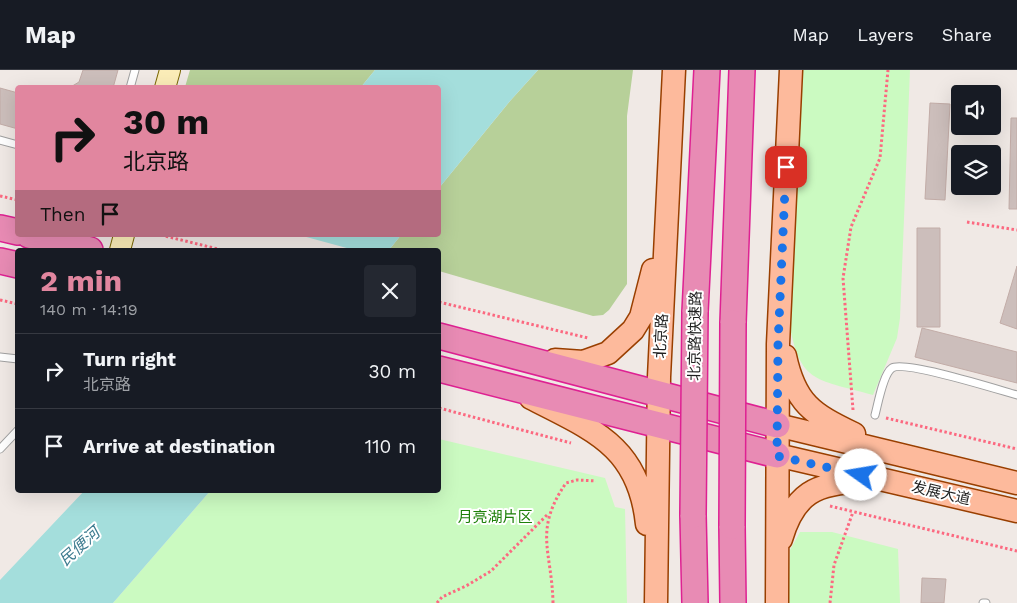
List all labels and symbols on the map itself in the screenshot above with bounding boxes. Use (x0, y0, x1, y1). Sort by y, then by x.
pin (765, 146, 807, 188)
street label: 北京路快速路 (685, 291, 705, 381)
street label: 北京路 (651, 313, 671, 359)
position arrow (834, 448, 886, 500)
street label: 发展大道 (910, 477, 972, 509)
park label: 月亮湖片区 (457, 508, 533, 526)
water label: 民便河 (55, 521, 106, 569)

